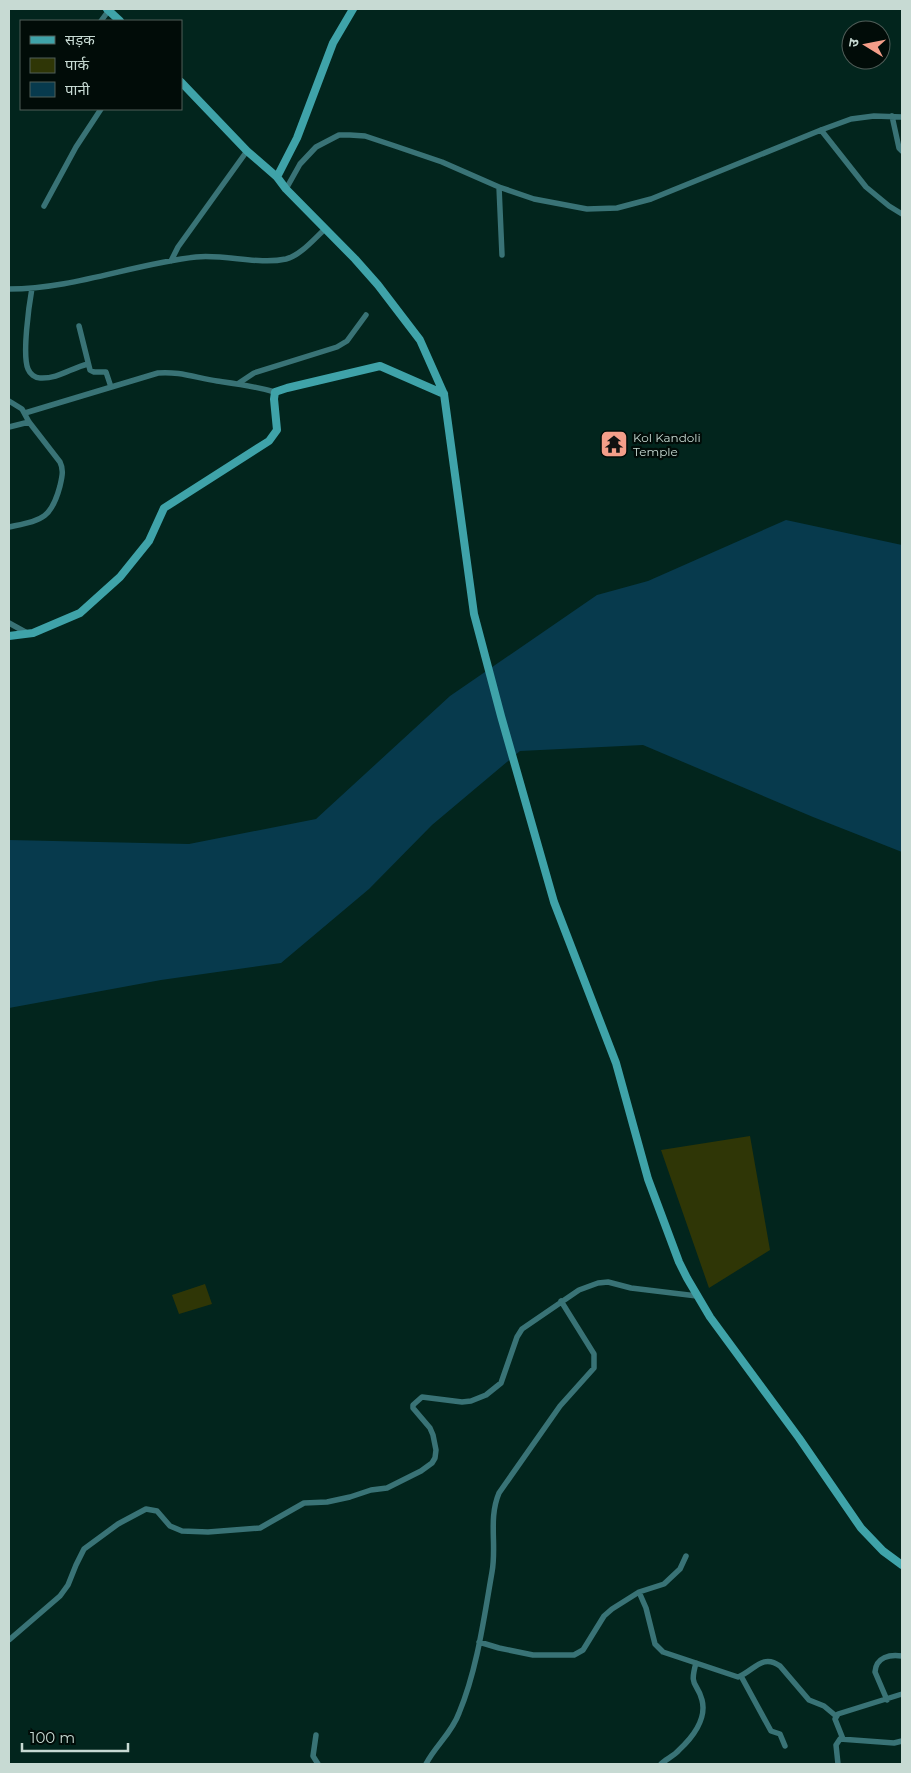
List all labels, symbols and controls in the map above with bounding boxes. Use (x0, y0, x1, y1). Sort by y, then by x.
legend (20, 20, 182, 110)
north arrow (841, 20, 891, 70)
text: सड़क (65, 30, 95, 49)
text: उ (844, 36, 863, 48)
text: पार्क (65, 55, 89, 74)
text: पानी (65, 80, 91, 99)
temple icon: Kol Kandoli Temple (599, 429, 629, 459)
place label: Kol Kandoli Temple (633, 430, 701, 459)
scale bar (22, 1720, 129, 1752)
text: 100 m (30, 1728, 75, 1747)

